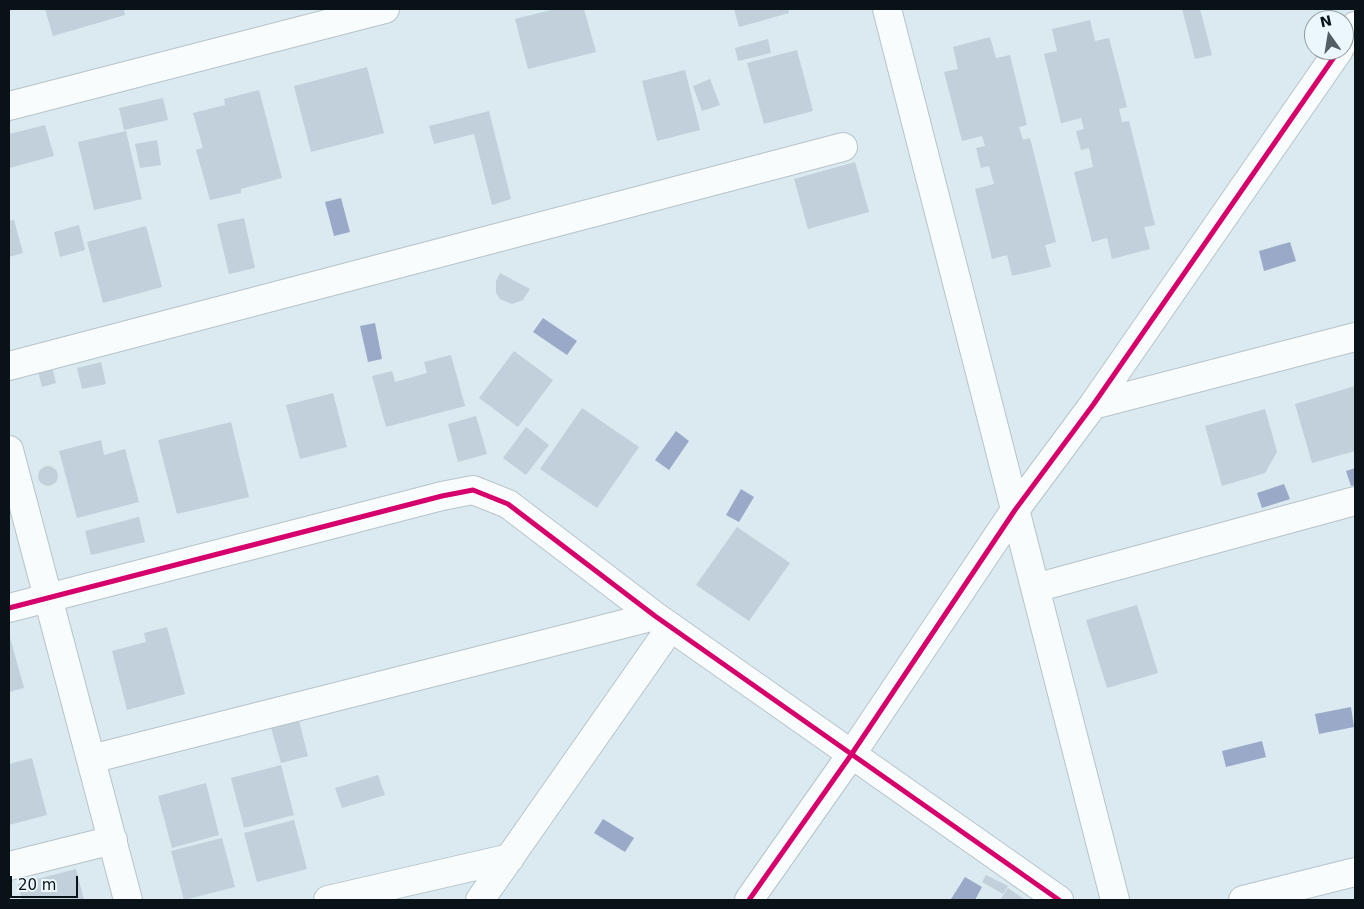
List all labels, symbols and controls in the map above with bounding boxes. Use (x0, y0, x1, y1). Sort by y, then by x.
north arrow (1304, 10, 1354, 60)
text: N (1318, 12, 1333, 30)
scale bar (12, 866, 80, 898)
text: 20 m (18, 876, 56, 894)

